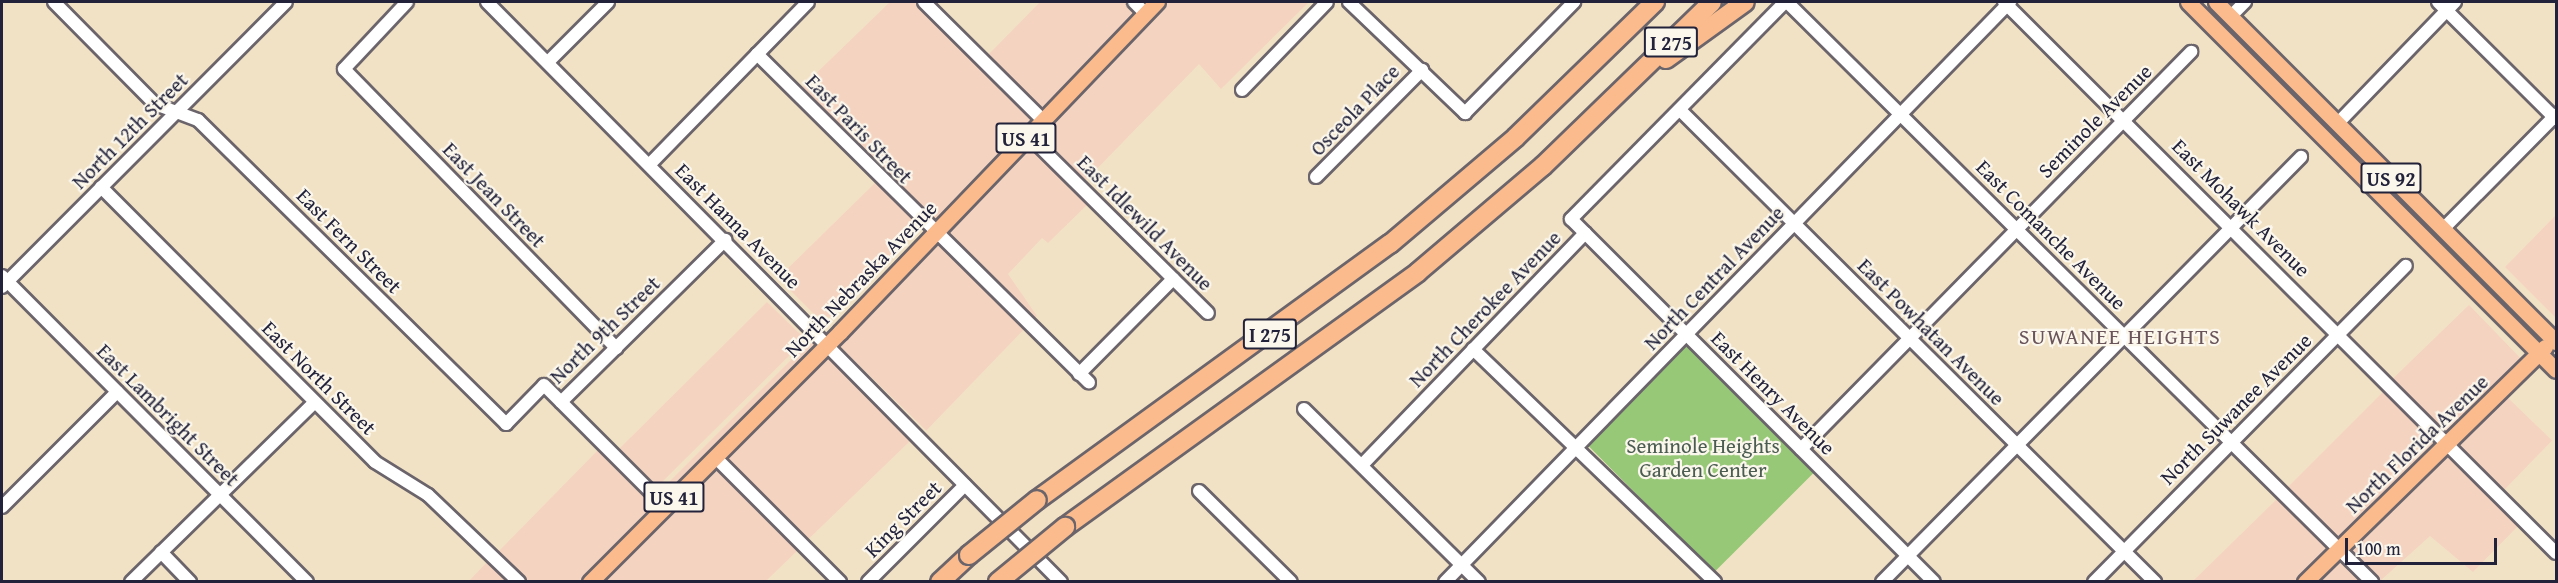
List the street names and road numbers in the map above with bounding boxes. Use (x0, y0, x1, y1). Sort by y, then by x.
road number: I 275 (1642, 25, 1700, 59)
street label: Osceola Place (1305, 59, 1405, 161)
street label: Seminole Avenue (2033, 59, 2157, 183)
street label: North 12th Street (67, 68, 193, 194)
street label: East Paris Street (800, 69, 918, 189)
road number: US 41 (994, 121, 1058, 155)
street label: East Mohawk Avenue (2167, 134, 2315, 282)
street label: East Jean Street (437, 137, 551, 253)
street label: East Idlewild Avenue (1072, 150, 1218, 296)
street label: East Comanche Avenue (1971, 155, 2131, 315)
street label: East Hanna Avenue (670, 158, 806, 294)
road number: US 92 (2360, 161, 2422, 195)
street label: East Fern Street (291, 183, 407, 299)
street label: North Nebraska Avenue (780, 195, 942, 363)
street label: North Central Avenue (1639, 201, 1789, 355)
street label: North Cherokee Avenue (1404, 225, 1566, 393)
street label: East Powhatan Avenue (1852, 253, 2010, 411)
street label: North 9th Street (544, 271, 666, 389)
street label: East North Street (257, 316, 381, 440)
road number: I 275 (1242, 317, 1298, 351)
street label: East Henry Avenue (1706, 326, 1840, 460)
street label: North Suwanee Avenue (2155, 328, 2317, 490)
street label: East Lambright Street (92, 339, 244, 491)
street label: North Florida Avenue (2340, 369, 2494, 519)
street label: King Street (859, 475, 947, 563)
road number: US 41 (642, 480, 706, 514)

